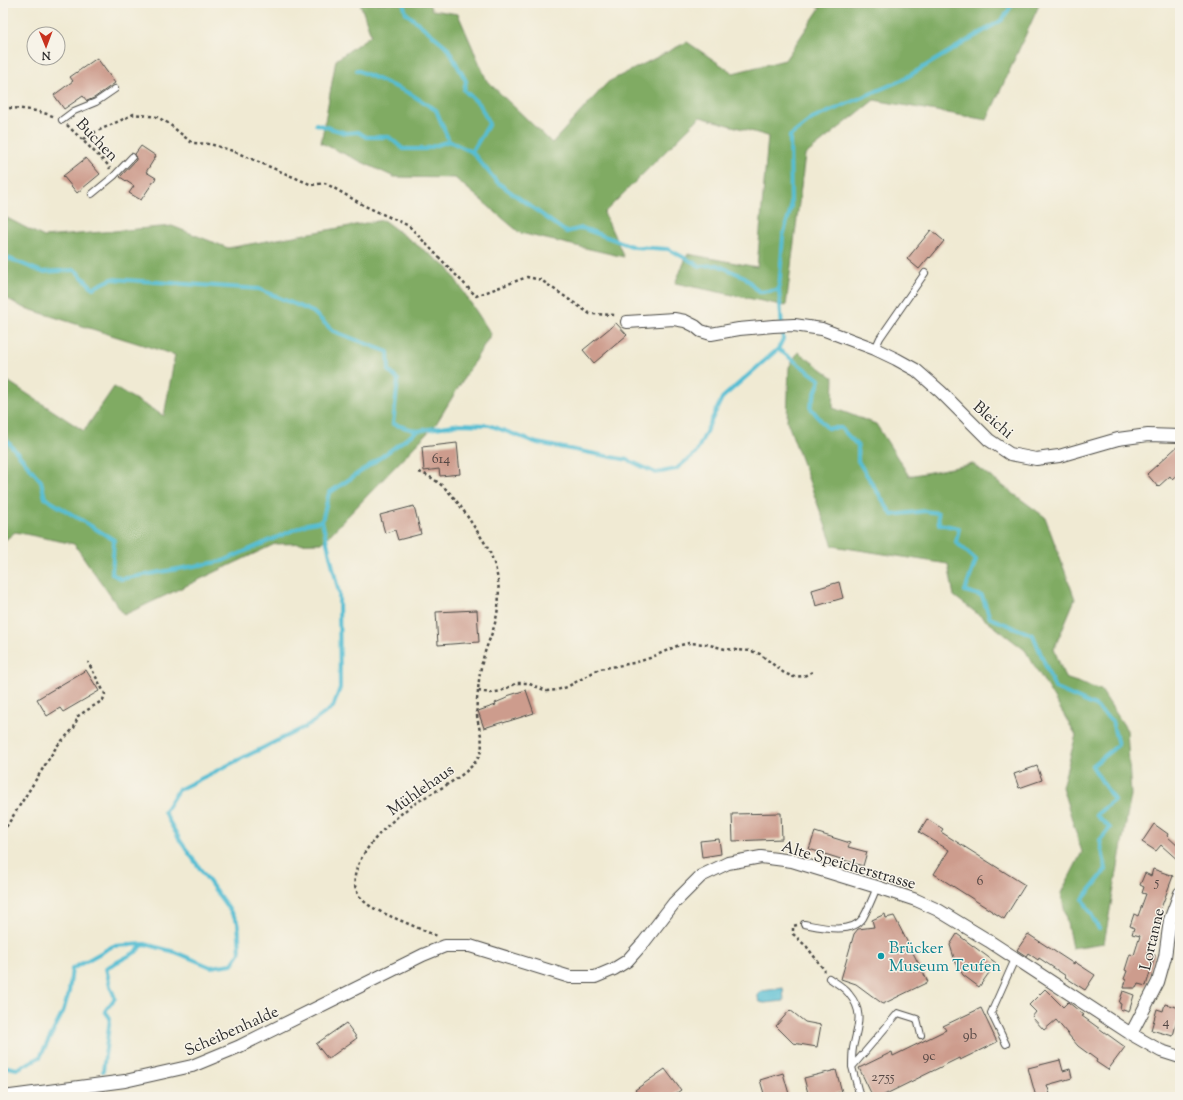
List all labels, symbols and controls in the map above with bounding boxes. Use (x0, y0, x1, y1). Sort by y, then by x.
north arrow (26, 26, 66, 66)
text: N (41, 47, 52, 63)
street label: Buchen (70, 114, 123, 168)
street label: Bleichi (967, 397, 1018, 445)
house number: 614 (432, 450, 450, 470)
street label: Mühlehaus (383, 760, 459, 822)
street label: Alte Speicherstrasse (778, 836, 918, 897)
house number: 6 (977, 872, 984, 892)
house number: 5 (1154, 873, 1160, 893)
street label: Lortanne (1135, 906, 1172, 973)
place label: Brücker Museum Teufen (889, 938, 1001, 979)
marker: Brücker Museum Teufen (876, 951, 886, 961)
street label: Scheibenhalde (181, 1001, 283, 1063)
house number: 4 (1162, 1013, 1170, 1033)
house number: 9b (963, 1026, 977, 1046)
house number: 9c (922, 1047, 936, 1067)
house number: 2755 (871, 1068, 895, 1088)

